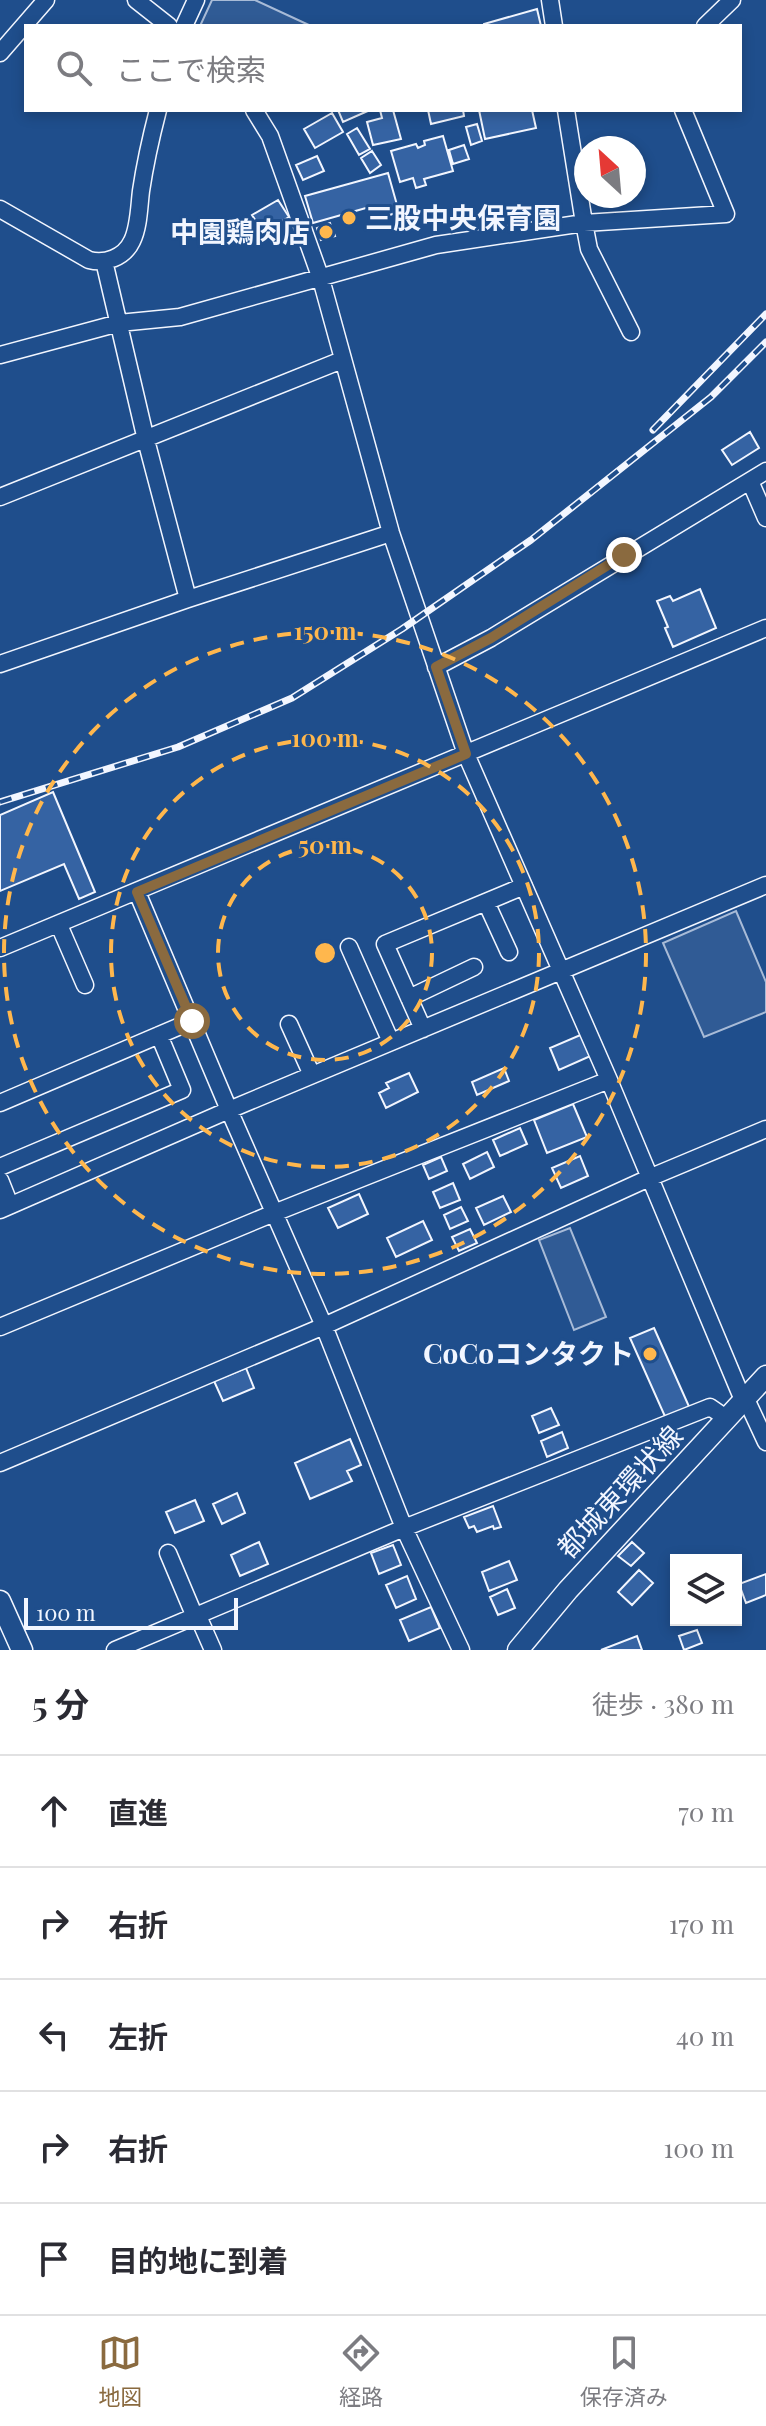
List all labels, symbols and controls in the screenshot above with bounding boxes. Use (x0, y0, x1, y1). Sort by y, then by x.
search box (24, 24, 742, 112)
icon: search (52, 46, 96, 90)
text: ここで検索 (116, 49, 266, 89)
north arrow (574, 136, 646, 208)
place label: 三股中央保育園 (365, 198, 561, 235)
marker: 三股中央保育園 (340, 209, 358, 227)
place label: 中園鶏肉店 (170, 212, 310, 249)
marker: 中園鶏肉店 (317, 223, 335, 241)
route end (606, 537, 642, 573)
text: 150 m (294, 614, 357, 646)
text: 100 m (291, 721, 359, 753)
text: 50 m (298, 828, 352, 860)
centre of rings (311, 939, 339, 967)
route start (174, 1003, 210, 1039)
place label: CoCoコンタクト (423, 1334, 634, 1371)
marker: CoCoコンタクト (641, 1345, 659, 1363)
street label: 都城東環状線 (548, 1417, 690, 1565)
map controls (670, 1554, 742, 1626)
button: layers (670, 1554, 742, 1626)
scale bar (24, 1594, 238, 1630)
text: 100 m (36, 1597, 96, 1627)
text: 5 分 (32, 1680, 89, 1726)
text: 徒歩 · 380 m (592, 1686, 734, 1721)
icon: ahead (32, 1789, 76, 1833)
text: 直進 (108, 1792, 168, 1832)
text: 70 m (678, 1794, 734, 1829)
icon: right (32, 1901, 76, 1945)
text: 右折 (108, 1904, 168, 1944)
text: 170 m (669, 1906, 734, 1941)
icon: left (32, 2013, 76, 2057)
text: 左折 (108, 2016, 168, 2056)
text: 40 m (676, 2018, 734, 2053)
icon: right (32, 2125, 76, 2169)
text: 右折 (108, 2128, 168, 2168)
text: 100 m (664, 2130, 734, 2165)
icon: arrive (32, 2237, 76, 2281)
text: 目的地に到着 (108, 2240, 288, 2280)
tab: 地図 (98, 2331, 142, 2411)
tab: 経路 (339, 2331, 383, 2411)
tab: 保存済み (580, 2331, 668, 2411)

